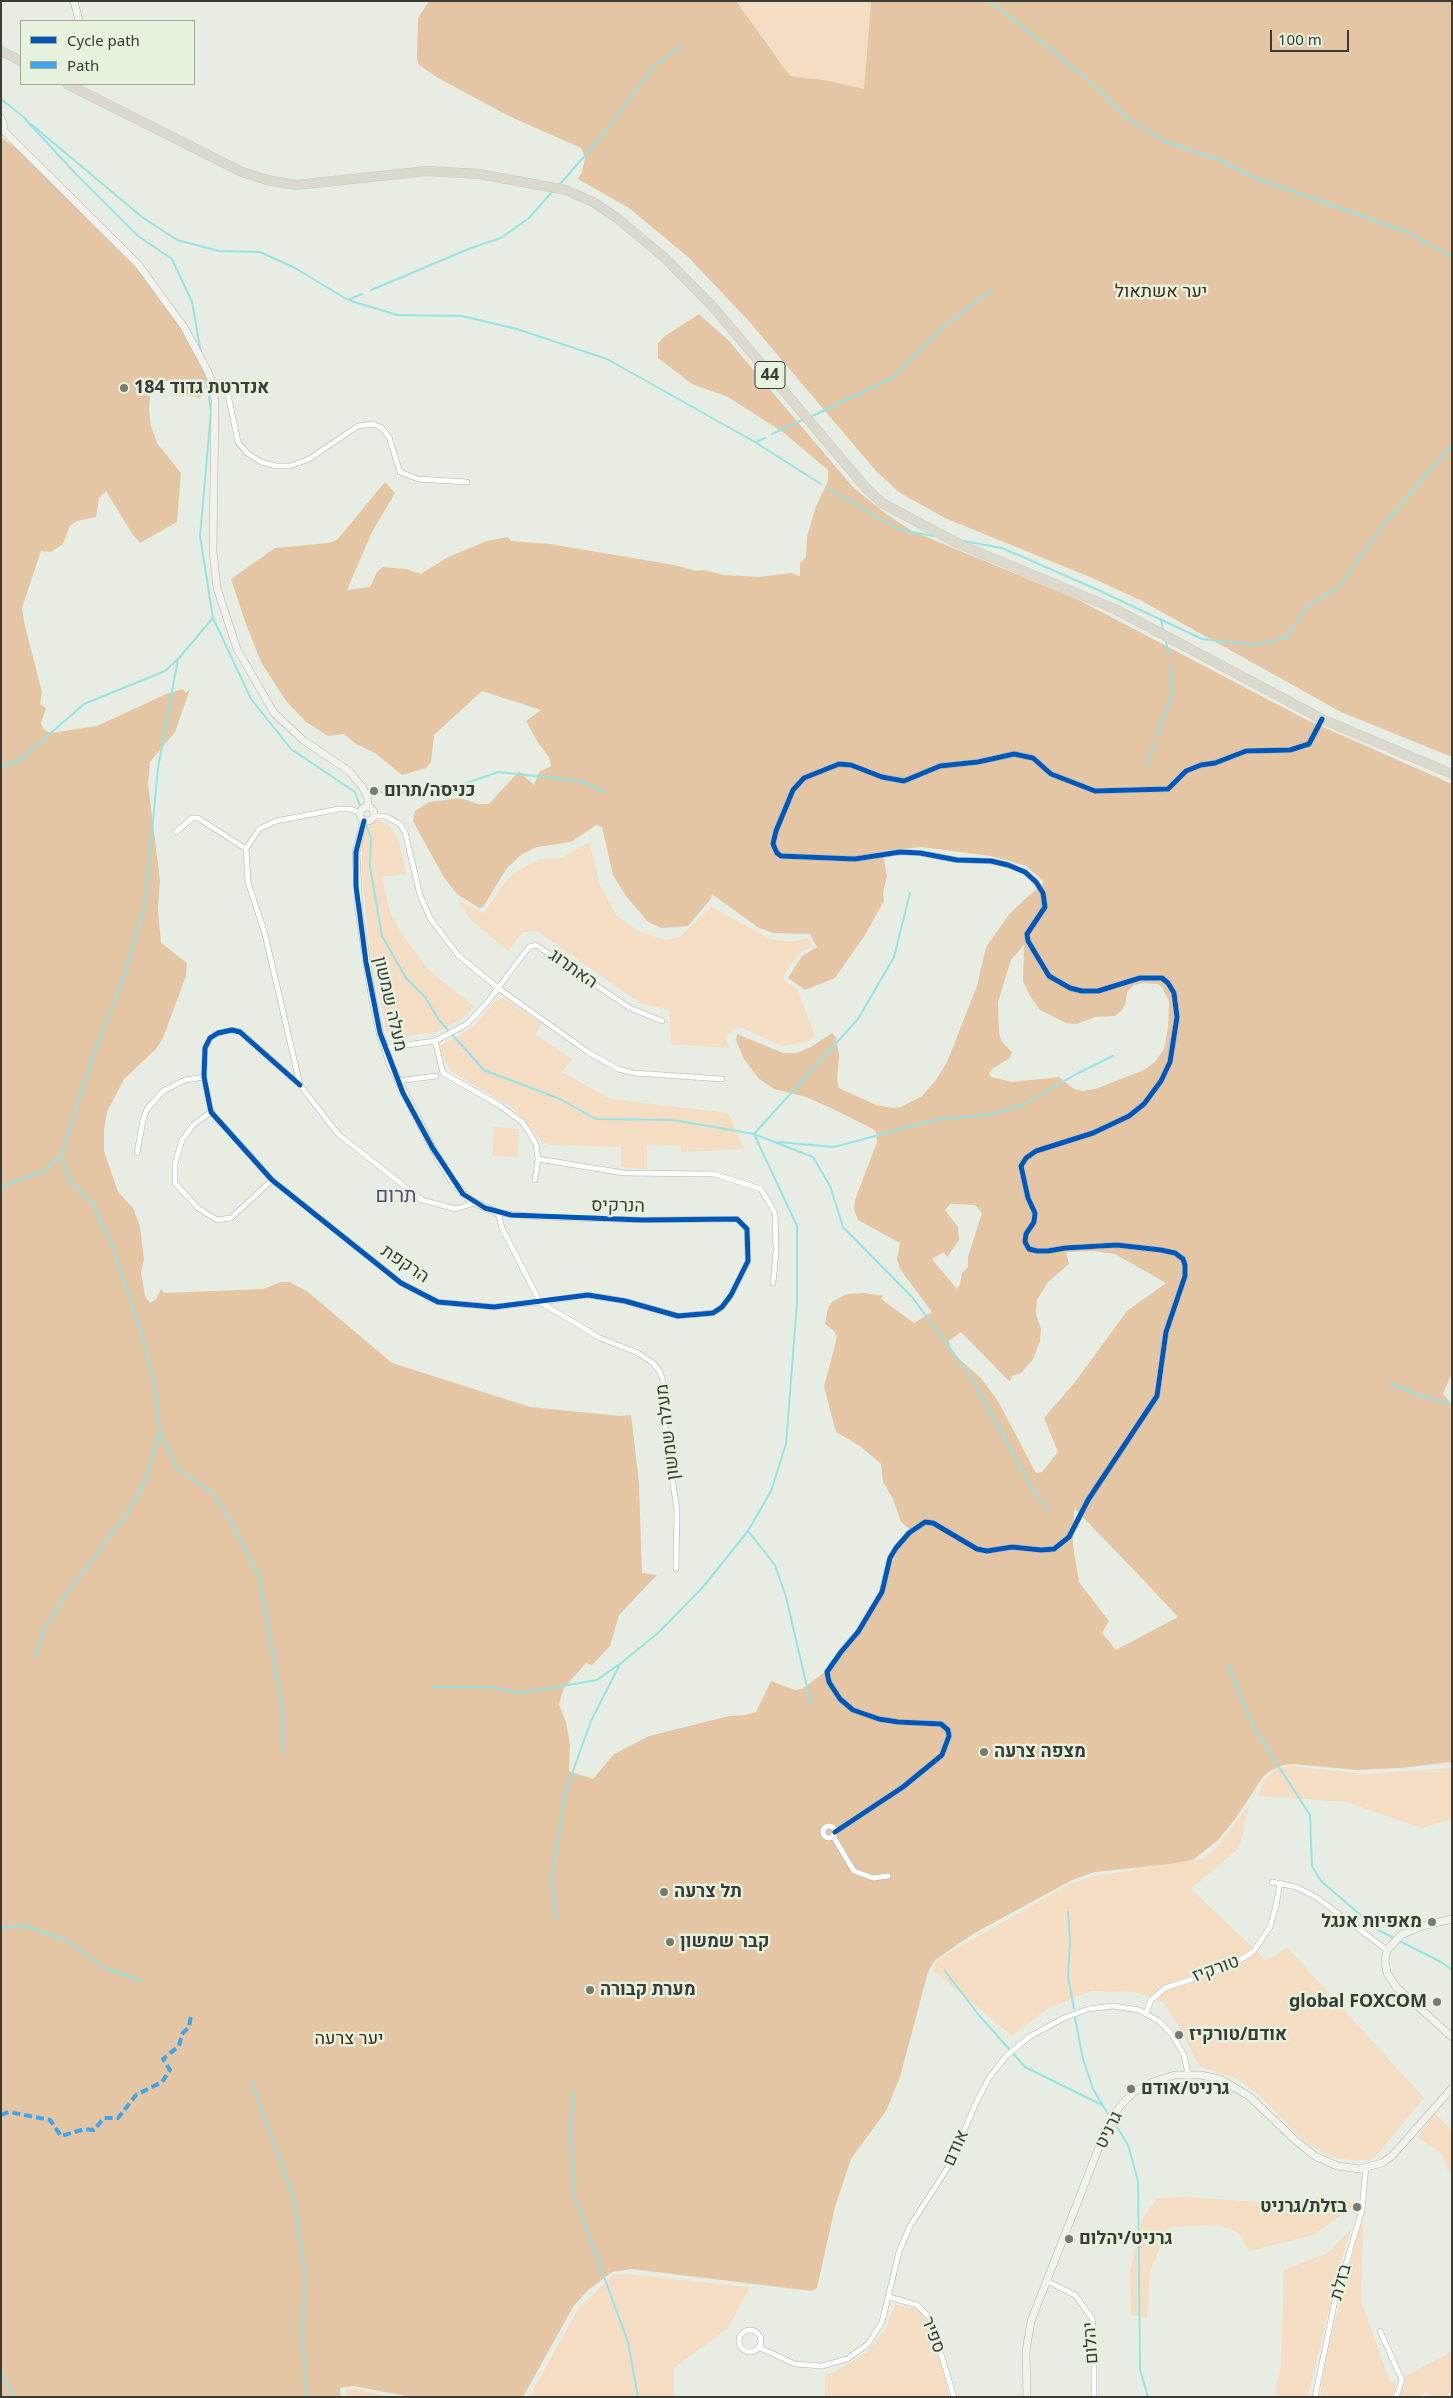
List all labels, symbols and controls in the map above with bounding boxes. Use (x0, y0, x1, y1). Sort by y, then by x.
legend (20, 20, 195, 85)
scale bar (1273, 20, 1352, 52)
text: 100 m (1278, 29, 1322, 49)
text: Cycle path (67, 30, 140, 50)
text: Path (67, 55, 99, 75)
park label: יער אשתאול (1115, 281, 1207, 303)
road number: 44 (755, 362, 785, 388)
place label: אנדרטת גדוד 184 (134, 377, 269, 399)
marker: אנדרטת גדוד 184 (118, 382, 130, 394)
place label: כניסה/תרום (384, 780, 476, 802)
marker: כניסה/תרום (368, 785, 380, 797)
street label: האתרוג (544, 945, 602, 993)
street label: מעלה שמשון (369, 954, 411, 1054)
district label: תרום (376, 1184, 416, 1208)
street label: הנרקיס (591, 1195, 645, 1217)
street label: הרקפת (377, 1240, 433, 1288)
street label: מעלה שמשון (651, 1383, 685, 1481)
place label: מצפה צרעה (994, 1741, 1086, 1763)
marker: מצפה צרעה (978, 1746, 990, 1758)
place label: תל צרעה (674, 1881, 742, 1903)
marker: תל צרעה (658, 1886, 670, 1898)
place label: מאפיות אנגל (1321, 1911, 1422, 1933)
marker: מאפיות אנגל (1426, 1916, 1438, 1928)
place label: קבר שמשון (680, 1931, 769, 1953)
marker: קבר שמשון (664, 1936, 676, 1948)
street label: טורקיז (1190, 1951, 1242, 1987)
place label: מערת קבורה (600, 1979, 696, 2001)
marker: מערת קבורה (584, 1984, 596, 1996)
place label: global FOXCOM (1289, 1991, 1427, 2013)
marker: global FOXCOM (1431, 1996, 1443, 2008)
place label: אודם/טורקיז (1189, 2024, 1287, 2046)
park label: יער צרעה (314, 2028, 384, 2050)
marker: אודם/טורקיז (1173, 2029, 1185, 2041)
place label: גרניט/אודם (1141, 2078, 1230, 2100)
marker: גרניט/אודם (1125, 2083, 1137, 2095)
street label: גרניט (1091, 2108, 1127, 2152)
street label: אודם (938, 2126, 974, 2170)
place label: בזלת/גרניט (1260, 2196, 1347, 2218)
marker: בזלת/גרניט (1351, 2201, 1363, 2213)
place label: גרניט/יהלום (1079, 2228, 1173, 2250)
marker: גרניט/יהלום (1063, 2233, 1075, 2245)
street label: בזלת (1326, 2262, 1356, 2302)
street label: ספיר (916, 2314, 950, 2356)
street label: יהלום (1079, 2321, 1103, 2365)

